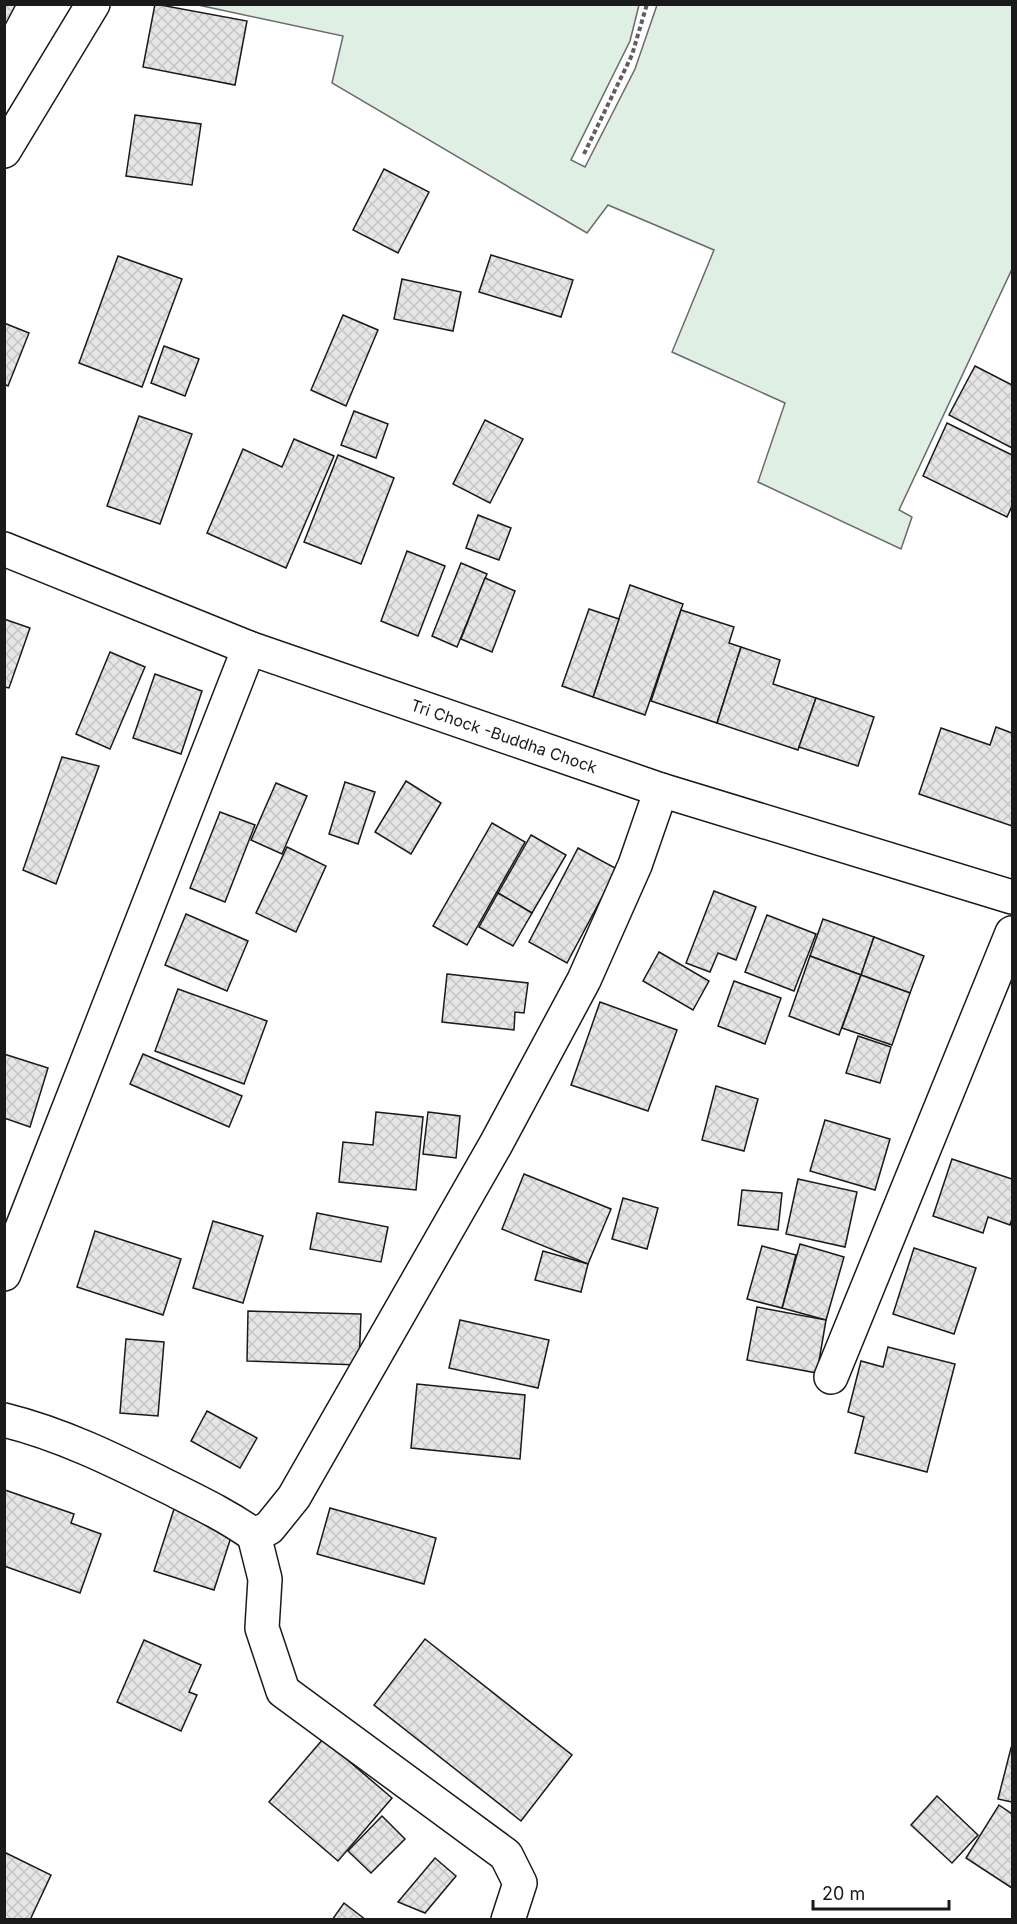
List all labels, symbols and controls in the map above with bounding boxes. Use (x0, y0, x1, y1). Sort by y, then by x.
street label: Tri Chock -Buddha Chock (408, 695, 600, 777)
scale bar (813, 1873, 950, 1911)
text: 20 m (822, 1883, 865, 1904)

